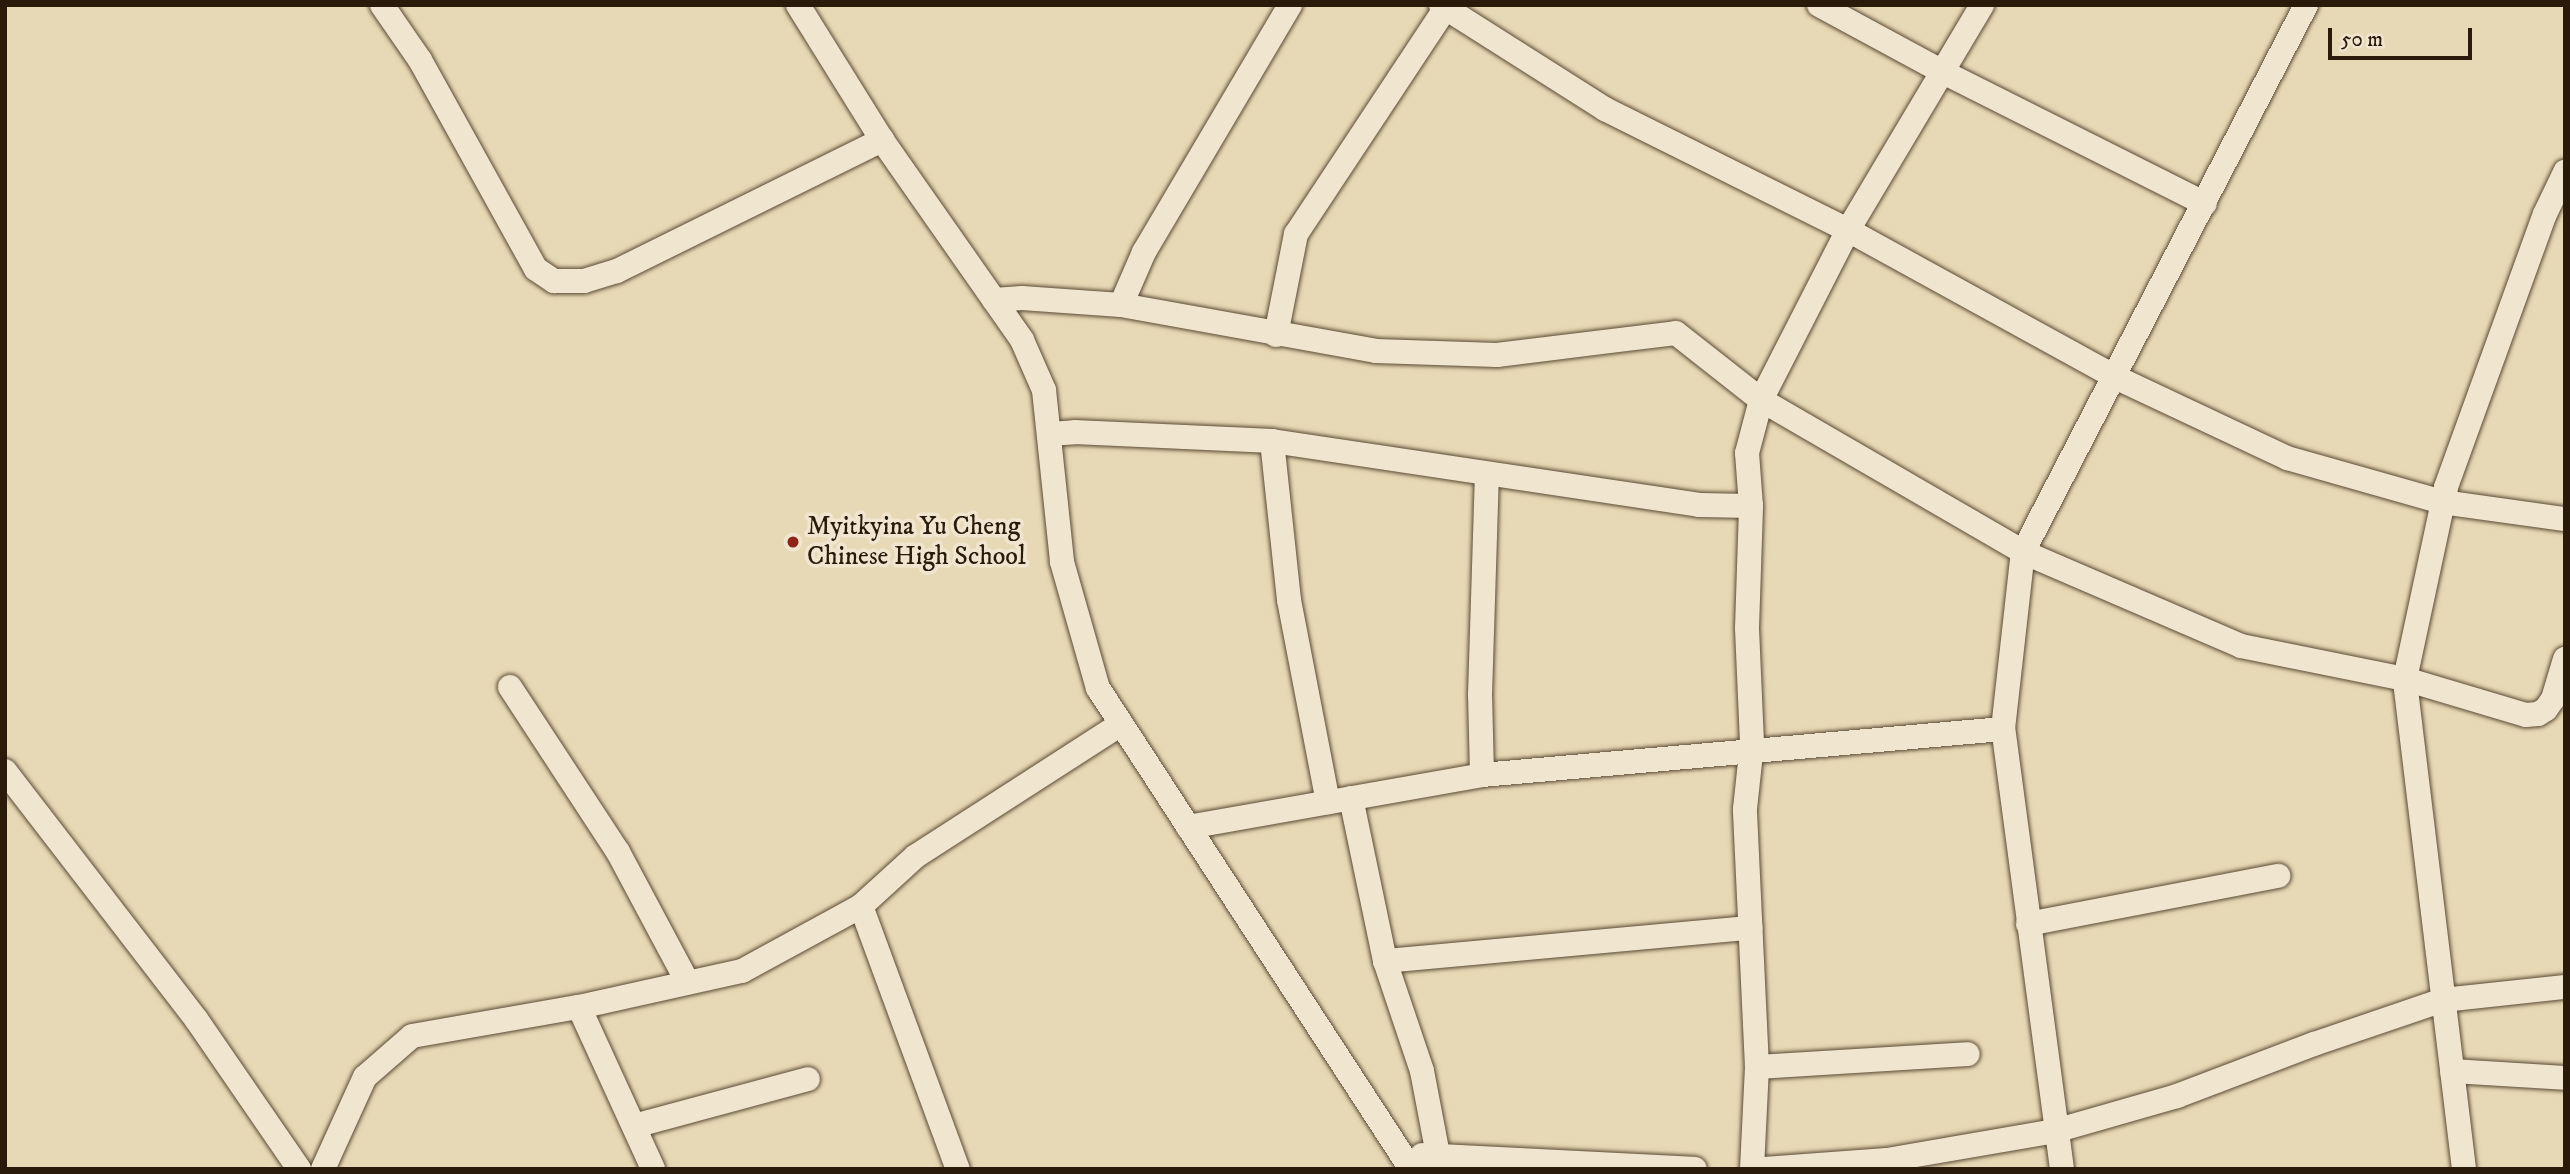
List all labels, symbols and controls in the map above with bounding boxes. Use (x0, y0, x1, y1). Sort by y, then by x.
scale bar (2332, 14, 2476, 58)
text: 50 m (2341, 27, 2383, 53)
place label: Myitkyina Yu Cheng Chinese High School (807, 511, 1026, 572)
marker: Myitkyina Yu Cheng Chinese High School (785, 534, 801, 550)

